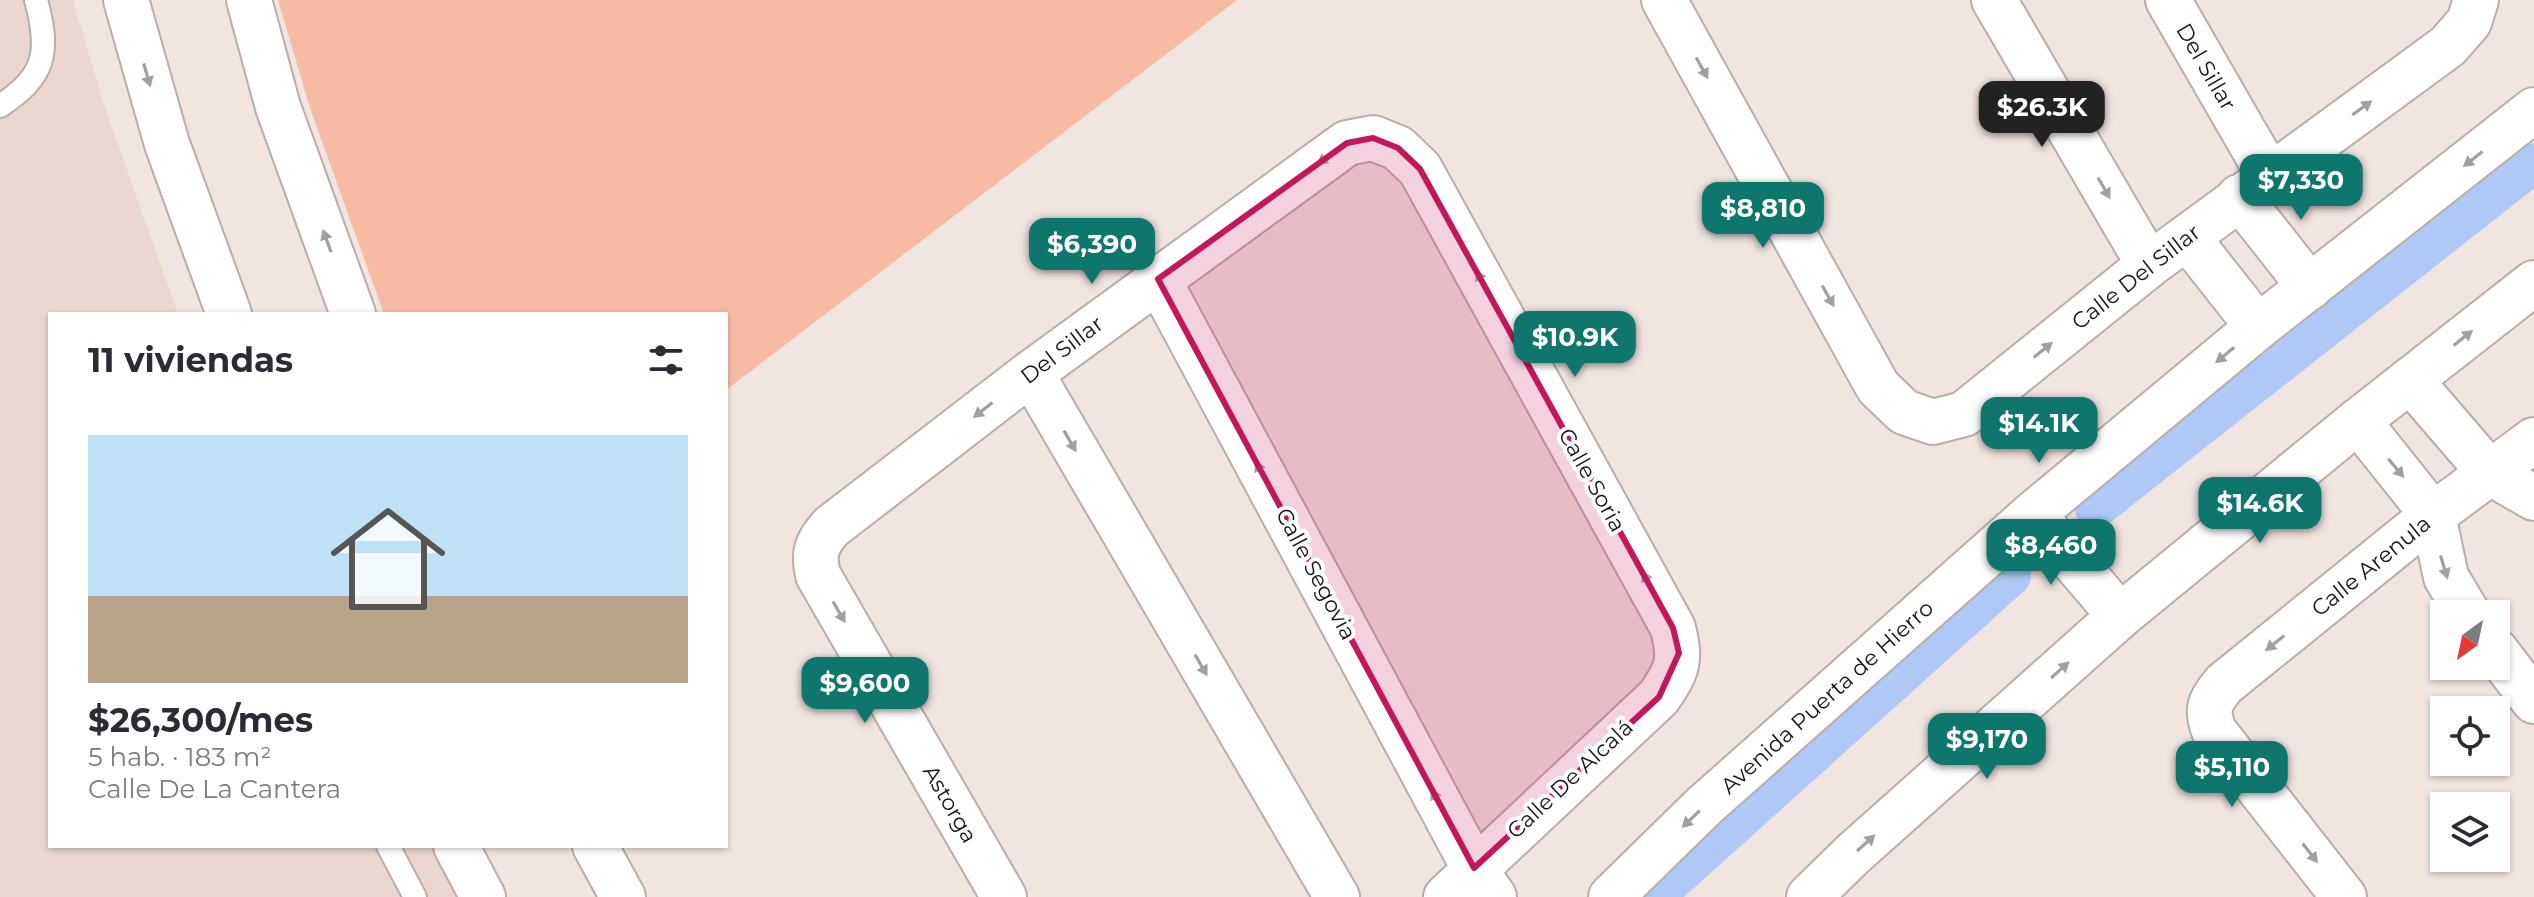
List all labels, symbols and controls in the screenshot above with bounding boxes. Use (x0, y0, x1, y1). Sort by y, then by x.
street label: Del Sillar (2170, 19, 2242, 115)
one-way arrow (1694, 57, 1708, 79)
one-way arrow (141, 64, 154, 88)
pin: $26.3K (1977, 81, 2107, 149)
text: $26.3K (1997, 91, 2087, 123)
one-way arrow (2351, 100, 2373, 116)
one-way arrow (1317, 149, 1338, 164)
one-way arrow (2463, 150, 2483, 166)
pin: $7,330 (2236, 154, 2366, 222)
text: $7,330 (2258, 164, 2344, 196)
one-way arrow (2097, 177, 2111, 199)
pin: $8,810 (1698, 182, 1828, 250)
text: $8,810 (1720, 192, 1806, 224)
pin: $6,390 (1027, 218, 1157, 286)
street label: Calle Del Sillar (2066, 218, 2206, 336)
text: $6,390 (1047, 228, 1137, 260)
one-way arrow (320, 229, 332, 253)
one-way arrow (1475, 269, 1489, 292)
one-way arrow (1821, 284, 1835, 307)
street label: Del Sillar (1015, 310, 1109, 390)
pin: $10.9K (1510, 311, 1640, 379)
text: $10.9K (1532, 321, 1618, 353)
one-way arrow (2453, 331, 2473, 347)
icon: filters (644, 338, 688, 382)
text: 11 viviendas (88, 339, 293, 381)
one-way arrow (2033, 342, 2053, 358)
one-way arrow (2215, 346, 2235, 363)
pin: $14.1K (1974, 397, 2104, 465)
one-way arrow (973, 402, 993, 418)
text: $14.1K (1999, 407, 2079, 439)
street label: Calle Soria (1553, 424, 1631, 536)
one-way arrow (1063, 430, 1077, 452)
one-way arrow (2387, 457, 2404, 477)
one-way arrow (1255, 461, 1269, 483)
pin: $14.6K (2195, 477, 2325, 545)
icon: home (316, 487, 460, 631)
text: $14.6K (2216, 487, 2304, 519)
street label: Calle Segovia (1270, 503, 1362, 645)
street label: Calle Arenula (2306, 510, 2436, 622)
pin: $8,460 (1986, 519, 2116, 587)
text: $8,460 (2005, 529, 2097, 561)
one-way arrow (2438, 555, 2451, 579)
one-way arrow (1641, 570, 1655, 593)
street label: Avenida Puerta de Hierro (1715, 594, 1939, 800)
north arrow (2430, 600, 2510, 680)
map controls (2430, 600, 2510, 872)
one-way arrow (832, 601, 846, 623)
one-way arrow (2264, 635, 2285, 652)
one-way arrow (1194, 654, 1208, 676)
pin: $9,600 (800, 657, 930, 725)
one-way arrow (2049, 662, 2069, 679)
text: $9,600 (820, 667, 910, 699)
button: locate (2430, 696, 2510, 776)
text: $26,300/mes (88, 699, 313, 741)
pin: $9,170 (1922, 713, 2052, 781)
street label: Calle De Alcalá (1501, 714, 1639, 844)
text: $9,170 (1946, 723, 2028, 755)
text: 5 hab. · 183 m² (88, 741, 272, 773)
pin: $5,110 (2167, 741, 2297, 809)
text: $5,110 (2194, 751, 2270, 783)
street label: Astorga (917, 760, 983, 848)
text: Calle De La Cantera (88, 773, 341, 805)
one-way arrow (1431, 788, 1444, 811)
button: layers (2430, 792, 2510, 872)
one-way arrow (1682, 809, 1701, 828)
one-way arrow (1856, 835, 1875, 853)
one-way arrow (2302, 843, 2318, 863)

